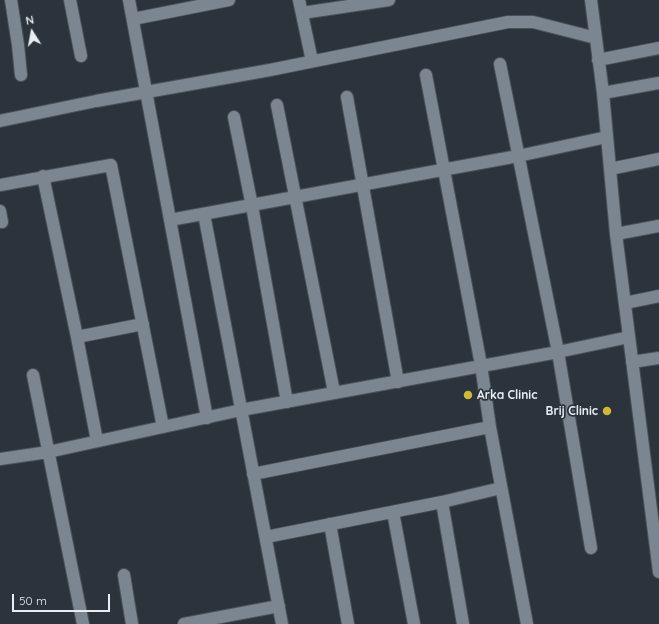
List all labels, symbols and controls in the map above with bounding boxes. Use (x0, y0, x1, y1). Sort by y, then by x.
north arrow (12, 12, 52, 52)
text: N (24, 13, 35, 28)
place label: Arka Clinic (477, 388, 537, 402)
marker: Arka Clinic (462, 389, 474, 401)
place label: Brij Clinic (546, 404, 598, 418)
marker: Brij Clinic (601, 405, 613, 417)
scale bar (14, 586, 112, 612)
text: 50 m (19, 593, 47, 608)

